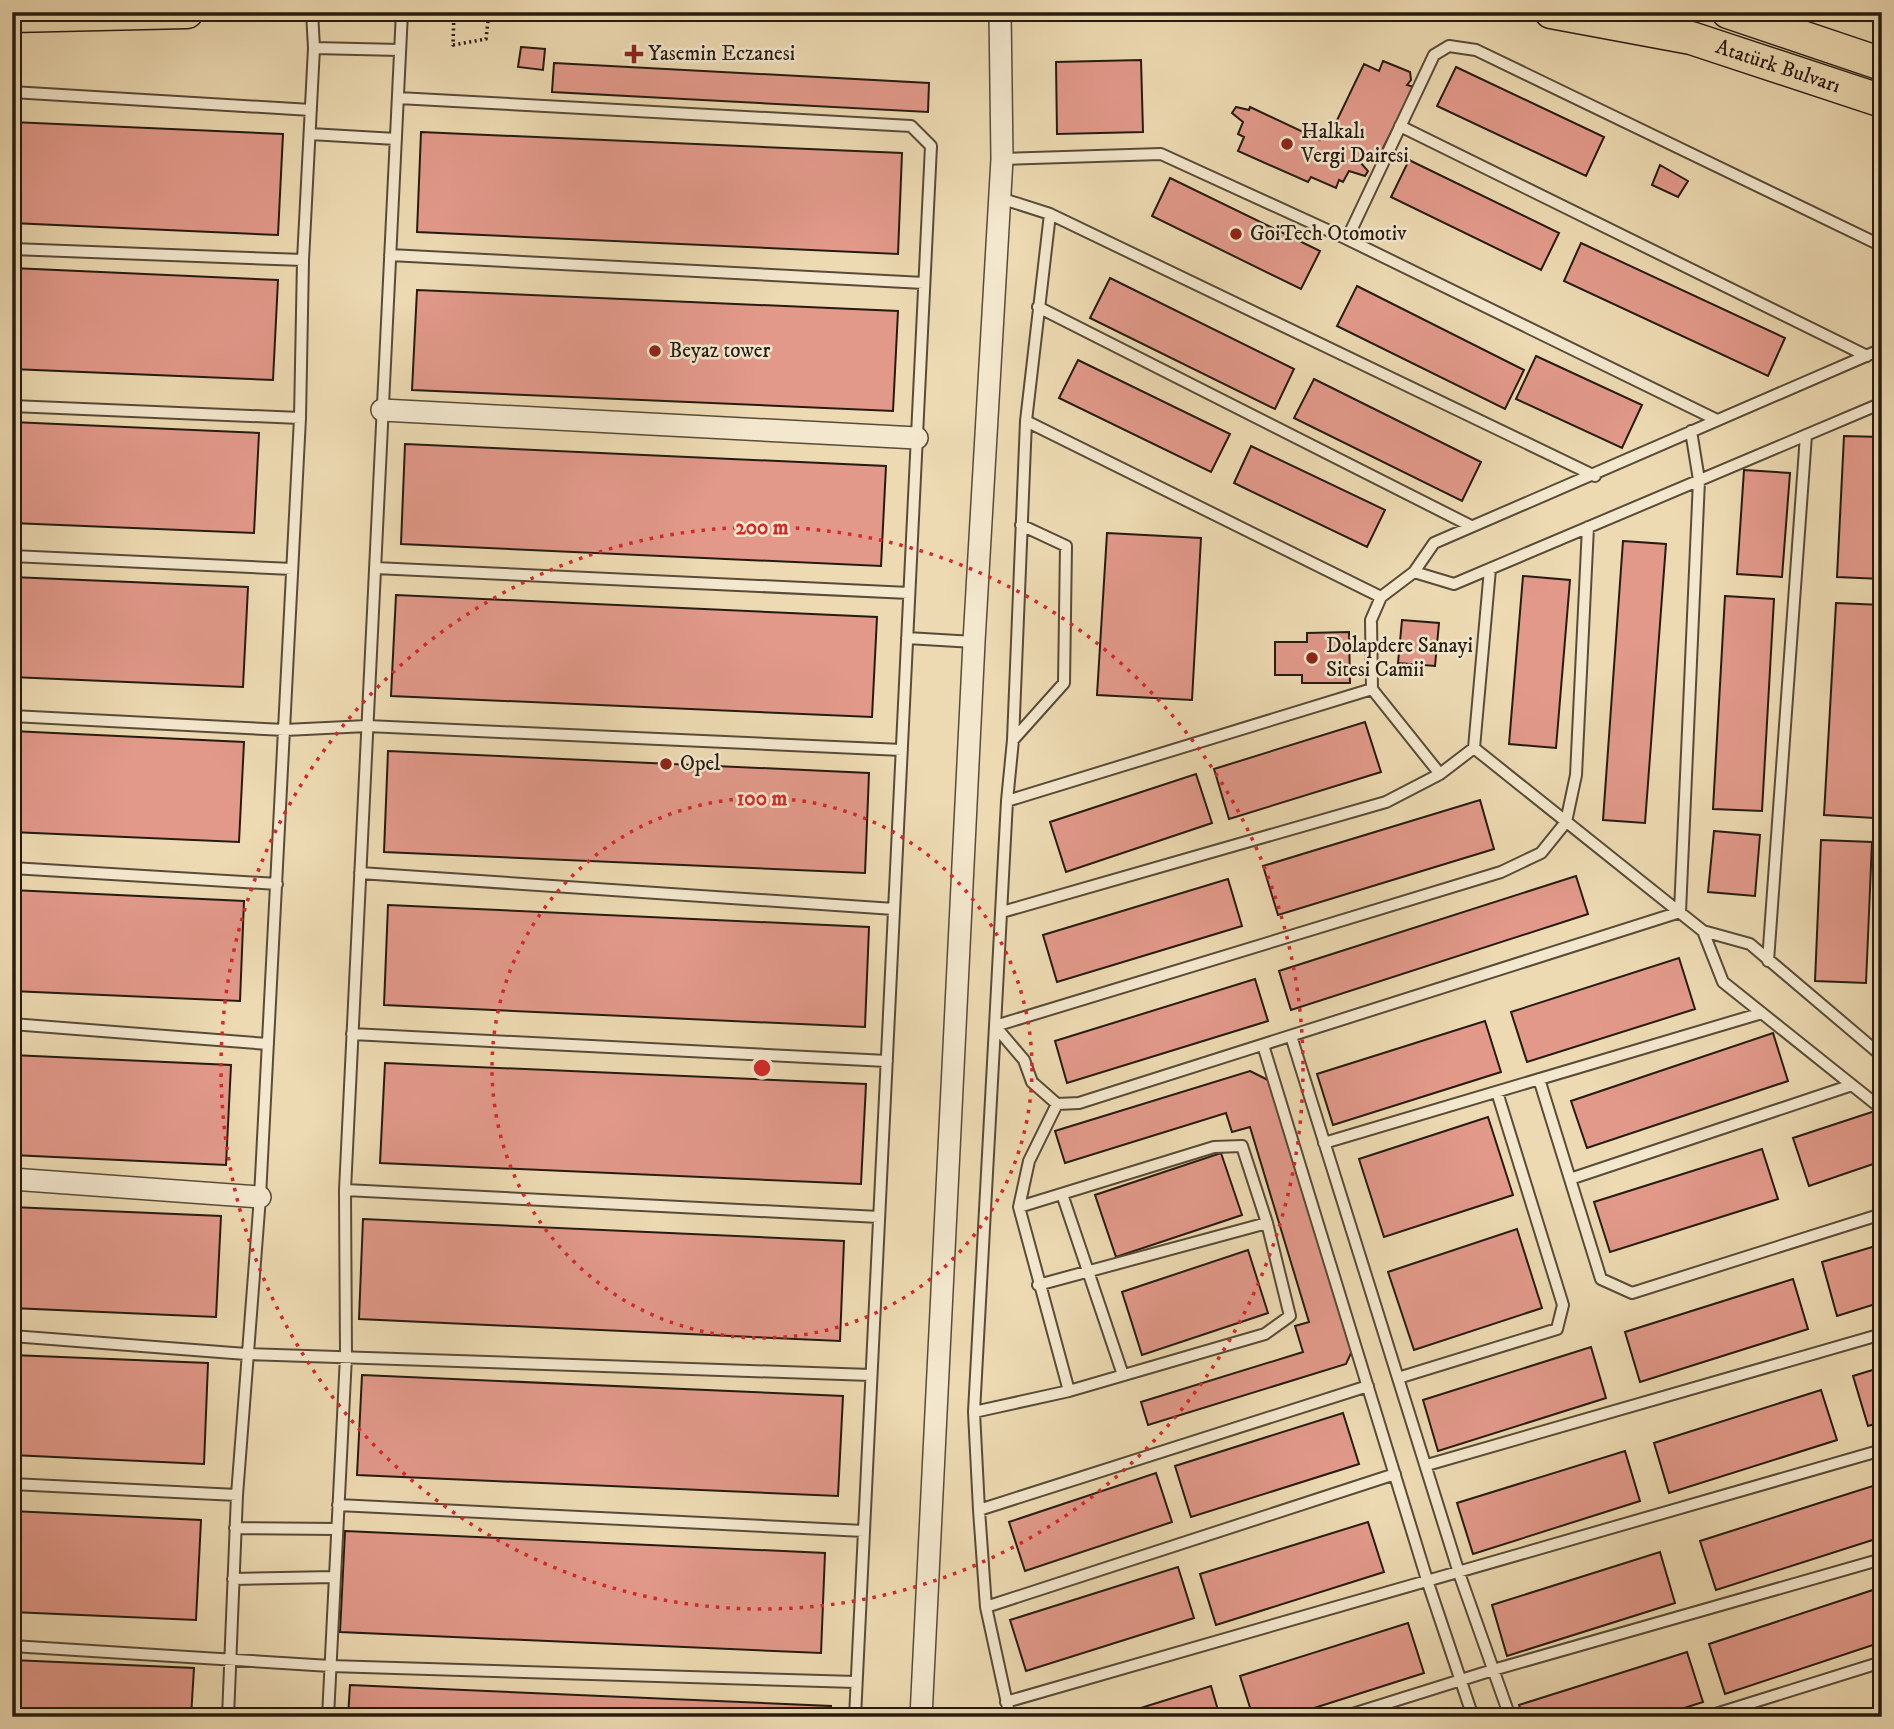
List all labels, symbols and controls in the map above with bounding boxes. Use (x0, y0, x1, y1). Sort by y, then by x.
street label: Atatürk Bulvarı (1712, 34, 1844, 99)
place label: Yasemin Eczanesi (648, 41, 795, 67)
marker: Yasemin Eczanesi (626, 46, 642, 62)
place label: Halkalı Vergi Dairesi (1300, 119, 1409, 169)
marker: Halkalı Vergi Dairesi (1279, 136, 1295, 152)
place label: GoiTech Otomotiv (1250, 221, 1407, 247)
marker: GoiTech Otomotiv (1228, 226, 1244, 242)
place label: Beyaz tower (669, 338, 771, 364)
marker: Beyaz tower (647, 343, 663, 359)
text: 200 m (735, 515, 789, 541)
place label: Dolapdere Sanayi Sitesi Camii (1326, 633, 1473, 683)
marker: Dolapdere Sanayi Sitesi Camii (1304, 650, 1320, 666)
place label: Opel (680, 751, 721, 777)
marker: Opel (658, 756, 674, 772)
text: 100 m (737, 786, 787, 812)
centre of rings (750, 1056, 774, 1080)

